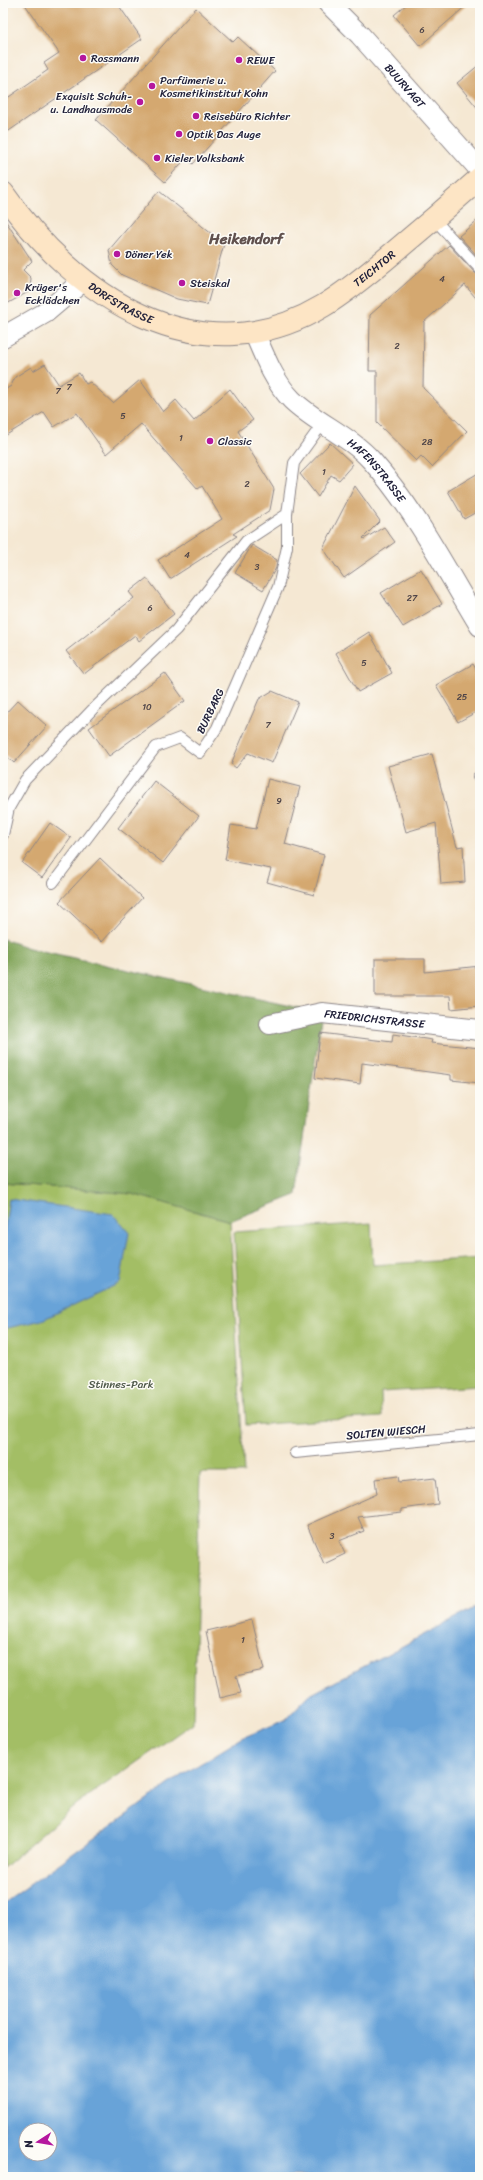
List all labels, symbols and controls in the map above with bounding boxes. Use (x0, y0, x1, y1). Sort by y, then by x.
house number: 6 (419, 22, 425, 38)
place label: Rossmann (91, 49, 139, 68)
place label: REWE (247, 51, 275, 70)
marker: Rossmann (78, 53, 88, 63)
marker: REWE (234, 55, 244, 65)
street label: BUURVAGT (379, 59, 431, 114)
place label: Parfümerie u. Kosmetikinstitut Kohn (160, 71, 268, 103)
marker: Parfümerie u. Kosmetikinstitut Kohn (147, 81, 157, 91)
place label: Exquisit Schuh- u. Landhausmode (50, 87, 133, 119)
marker: Exquisit Schuh- u. Landhausmode (135, 97, 145, 107)
place label: Reisebüro Richter (204, 107, 291, 126)
marker: Reisebüro Richter (191, 111, 201, 121)
place label: Optik Das Auge (187, 125, 261, 144)
marker: Optik Das Auge (174, 129, 184, 139)
place label: Kieler Volksbank (165, 149, 245, 168)
marker: Kieler Volksbank (152, 153, 162, 163)
district label: Heikendorf (208, 226, 285, 252)
place label: Döner Yek (125, 245, 173, 264)
street label: TEICHTOR (349, 245, 400, 292)
marker: Döner Yek (112, 249, 122, 259)
house number: 4 (439, 271, 445, 287)
place label: Steiskal (190, 274, 231, 293)
street label: DORFSTRASSE (84, 277, 157, 330)
place label: Krüger's Ecklädchen (25, 278, 80, 310)
marker: Steiskal (177, 278, 187, 288)
marker: Krüger's Ecklädchen (12, 288, 22, 298)
house number: 2 (394, 338, 400, 354)
house number: 7 (66, 379, 72, 395)
house number: 7 (55, 383, 61, 399)
house number: 5 (120, 408, 126, 424)
house number: 1 (179, 430, 183, 446)
place label: Classic (218, 432, 252, 451)
street label: HAFENSTRASSE (343, 433, 411, 507)
house number: 28 (422, 434, 433, 450)
marker: Classic (205, 436, 215, 446)
house number: 1 (322, 464, 326, 480)
house number: 2 (244, 476, 250, 492)
house number: 4 (184, 547, 190, 563)
house number: 3 (255, 559, 260, 575)
house number: 27 (407, 590, 418, 606)
house number: 6 (147, 600, 153, 616)
house number: 5 (361, 655, 367, 671)
street label: BURBARG (191, 685, 230, 737)
house number: 25 (457, 689, 468, 705)
house number: 10 (142, 699, 152, 715)
house number: 7 (265, 717, 271, 733)
house number: 9 (276, 793, 282, 809)
street label: FRIEDRICHSTRASSE (323, 1004, 427, 1034)
park label: Stinnes-Park (88, 1375, 154, 1394)
street label: SOLTEN WIESCH (345, 1420, 427, 1445)
house number: 3 (330, 1528, 335, 1544)
house number: 1 (241, 1632, 245, 1648)
north arrow (18, 2122, 58, 2162)
text: N (19, 2138, 39, 2151)

